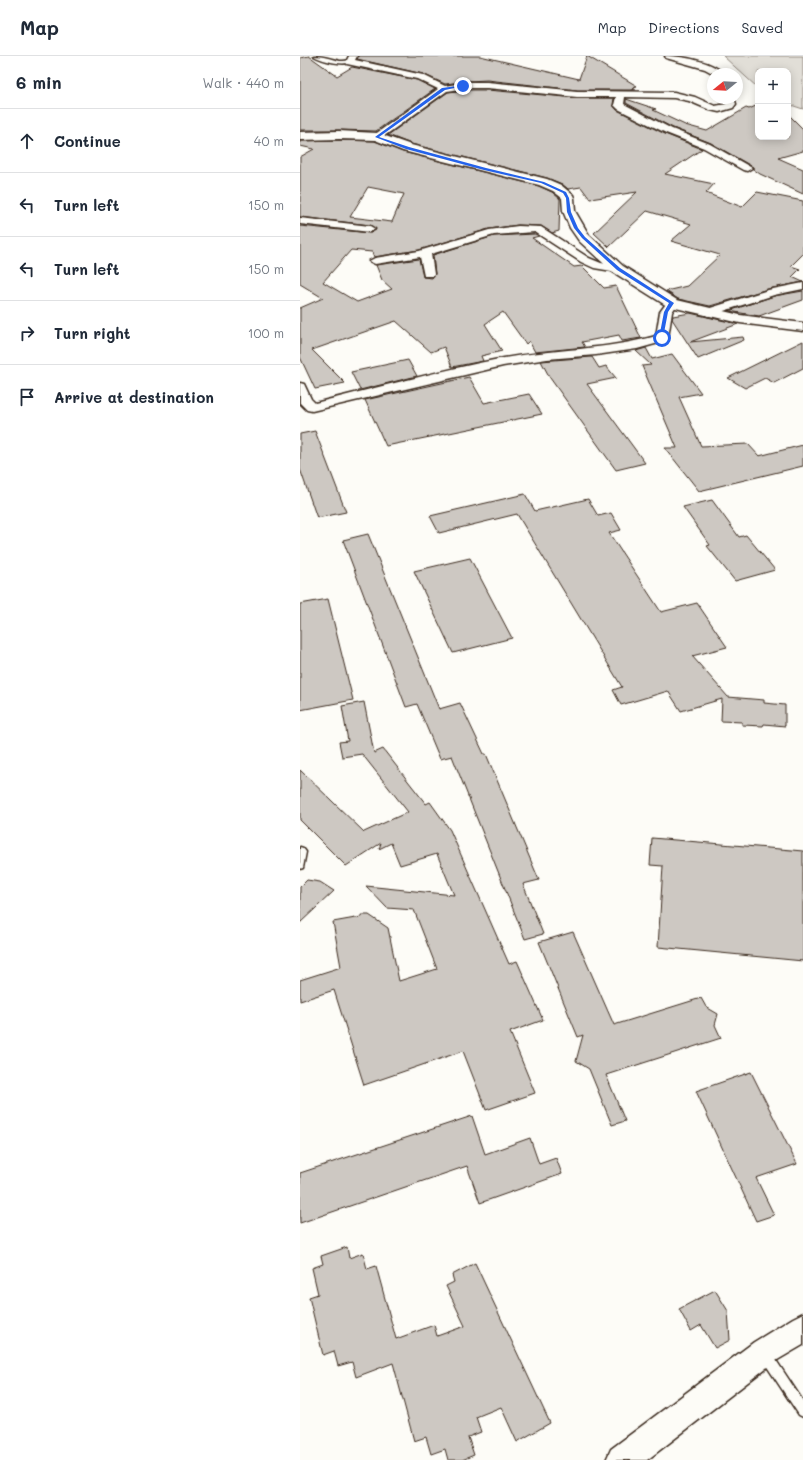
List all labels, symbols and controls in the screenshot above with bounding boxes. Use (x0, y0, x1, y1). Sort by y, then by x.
text: Map (20, 15, 59, 40)
text: Map (598, 18, 626, 37)
text: Directions (648, 18, 719, 37)
text: Saved (741, 18, 783, 37)
north arrow (707, 68, 743, 104)
map controls (755, 68, 791, 140)
button: + (755, 68, 791, 104)
text: 6 min (16, 71, 61, 93)
text: Walk · 440 m (203, 74, 284, 91)
route end (454, 77, 472, 95)
button: − (755, 104, 791, 140)
icon: ahead (16, 130, 38, 152)
text: Continue (54, 131, 121, 151)
text: 40 m (254, 132, 284, 149)
icon: left (16, 194, 38, 216)
text: Turn left (54, 195, 119, 215)
text: 150 m (248, 196, 284, 213)
icon: left (16, 258, 38, 280)
text: Turn left (54, 259, 119, 279)
text: 150 m (248, 260, 284, 277)
icon: right (16, 322, 38, 344)
text: Turn right (54, 323, 131, 343)
text: 100 m (248, 324, 284, 341)
route start (653, 329, 671, 347)
icon: arrive (16, 386, 38, 408)
text: Arrive at destination (54, 387, 214, 407)

